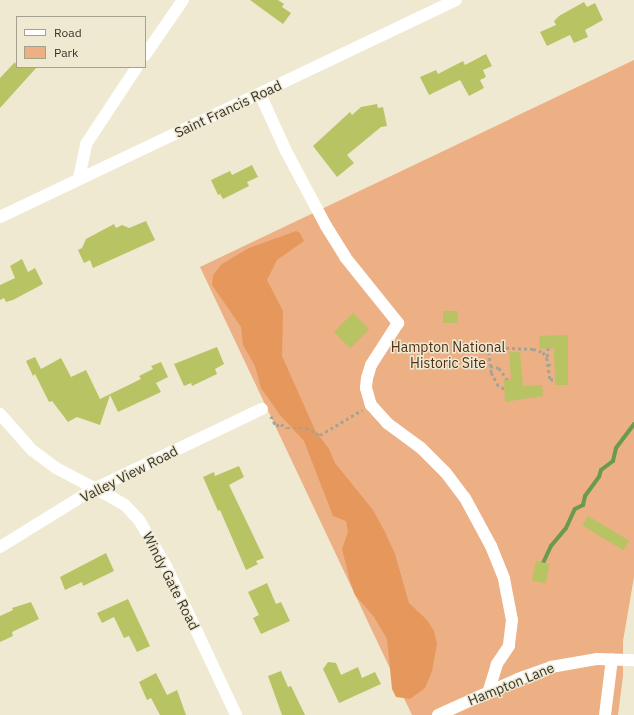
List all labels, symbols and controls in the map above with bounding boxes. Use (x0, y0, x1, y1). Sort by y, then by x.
legend (16, 16, 146, 68)
text: Road (54, 25, 82, 40)
text: Park (54, 45, 78, 60)
street label: Saint Francis Road (172, 77, 284, 141)
park label: Hampton National Historic Site (391, 339, 505, 372)
street label: Valley View Road (78, 442, 180, 506)
street label: Windy Gate Road (139, 529, 203, 633)
street label: Hampton Lane (465, 659, 557, 709)

